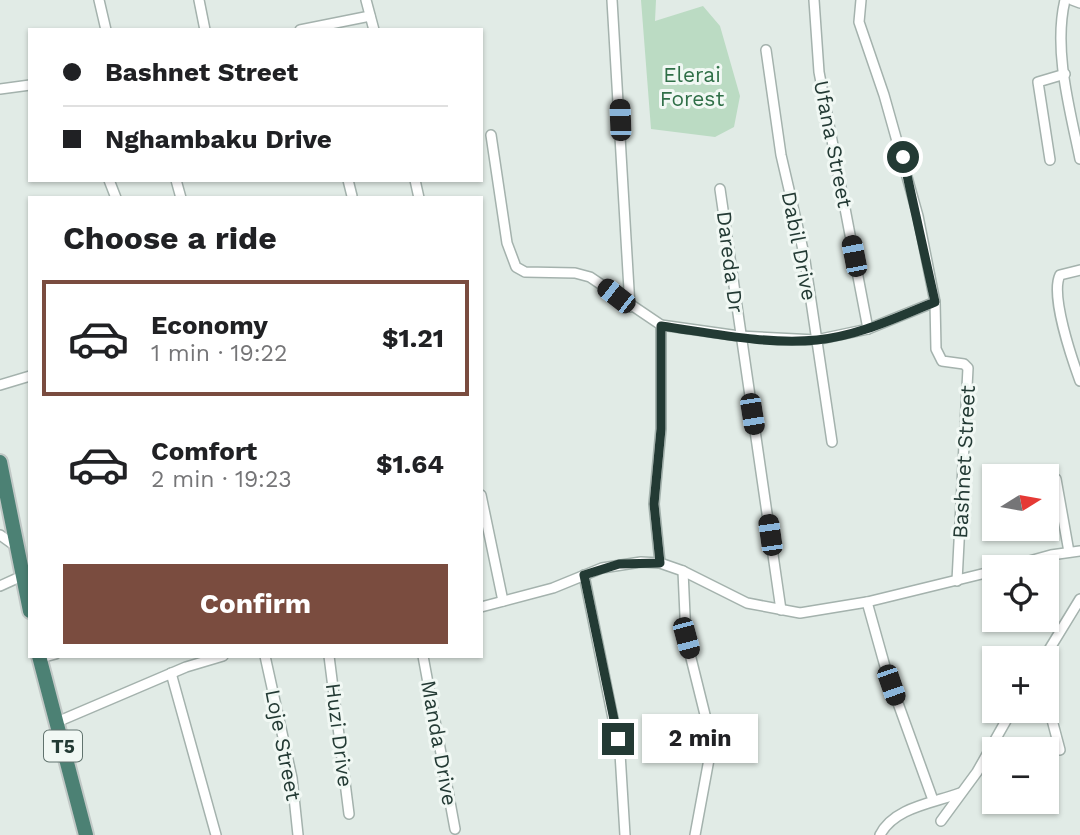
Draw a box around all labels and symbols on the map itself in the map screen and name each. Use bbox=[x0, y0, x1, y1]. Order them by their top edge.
park label: Elerai Forest bbox=[660, 62, 724, 111]
street label: Ufana Street bbox=[809, 78, 858, 210]
car bbox=[609, 99, 632, 141]
route start bbox=[887, 141, 919, 173]
street label: Dabil Drive bbox=[777, 189, 822, 303]
street label: Dareda Dr bbox=[712, 209, 749, 315]
car bbox=[840, 233, 869, 279]
car bbox=[593, 275, 640, 317]
street label: Bashnet Street bbox=[947, 384, 980, 539]
car bbox=[739, 392, 766, 436]
north arrow bbox=[982, 464, 1059, 541]
car bbox=[757, 513, 784, 557]
car bbox=[671, 615, 702, 661]
car bbox=[875, 662, 908, 708]
street label: Manda Drive bbox=[416, 678, 463, 807]
street label: Huzi Drive bbox=[321, 682, 358, 788]
street label: Loje Street bbox=[260, 687, 307, 803]
callout: 2 min bbox=[642, 714, 758, 764]
route end bbox=[602, 723, 634, 755]
road number: T5 bbox=[44, 730, 82, 762]

